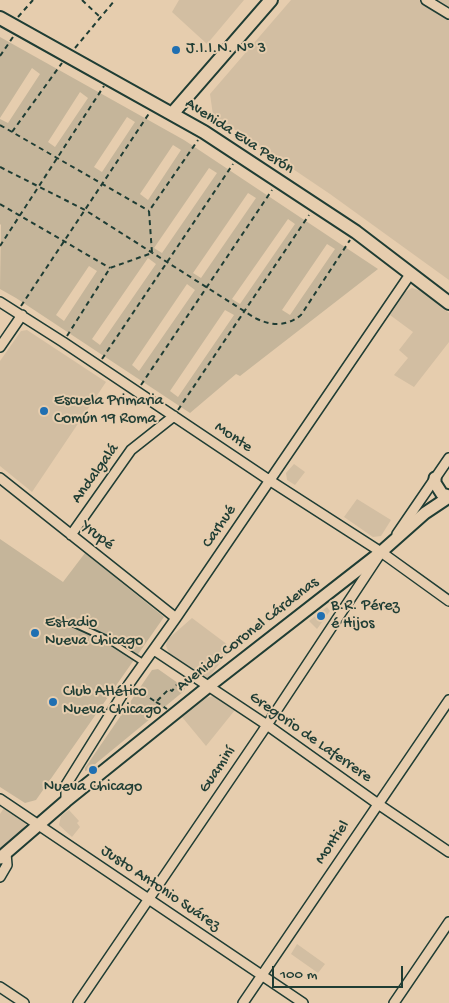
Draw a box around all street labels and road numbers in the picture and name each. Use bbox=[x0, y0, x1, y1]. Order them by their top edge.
street label: Avenida Eva Perón bbox=[181, 95, 297, 179]
street label: Monte bbox=[210, 418, 256, 458]
street label: Andalgalá bbox=[68, 440, 124, 508]
street label: Carhué bbox=[199, 502, 241, 552]
street label: Yrupé bbox=[77, 517, 117, 555]
street label: Avenida Coronel Cárdenas bbox=[173, 573, 323, 697]
street label: Gregorio de Laferrere bbox=[245, 688, 375, 788]
street label: Guaminí bbox=[195, 743, 241, 797]
street label: Montiel bbox=[311, 817, 355, 869]
street label: Justo Antonio Suárez bbox=[96, 842, 224, 936]

